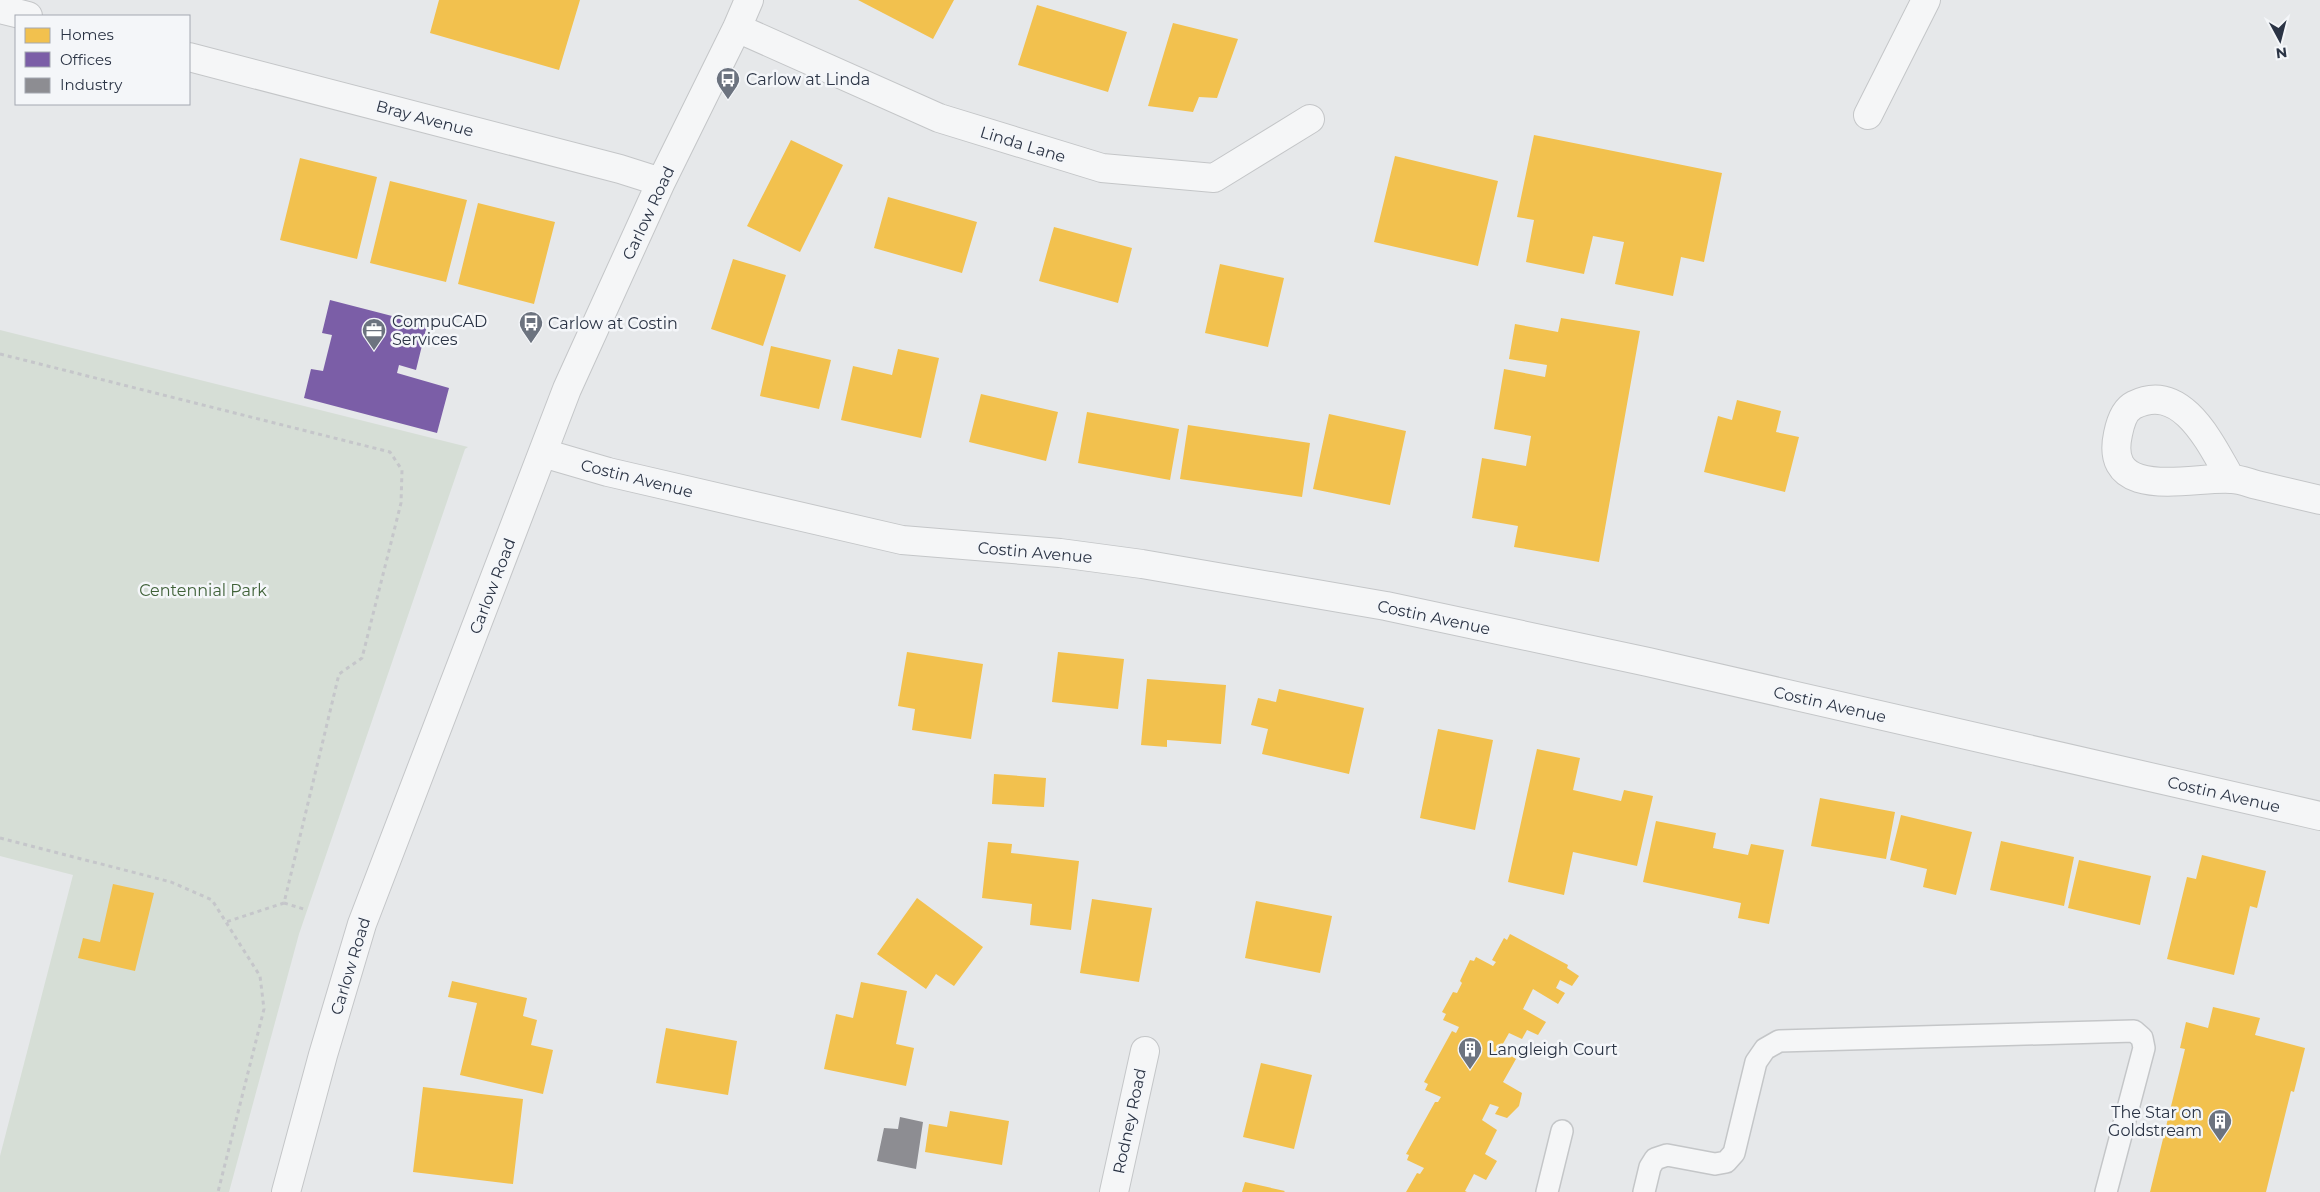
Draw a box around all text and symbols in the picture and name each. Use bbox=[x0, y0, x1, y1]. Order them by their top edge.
legend bbox=[15, 15, 190, 105]
north arrow bbox=[2255, 15, 2305, 65]
text: Homes bbox=[60, 25, 114, 44]
text: N bbox=[2275, 43, 2288, 63]
text: Offices bbox=[60, 50, 112, 69]
bus stop icon: Carlow at Linda bbox=[715, 66, 741, 100]
place label: Carlow at Linda bbox=[746, 70, 870, 89]
text: Industry bbox=[60, 75, 123, 94]
street label: Bray Avenue bbox=[374, 96, 476, 141]
street label: Linda Lane bbox=[978, 122, 1068, 166]
street label: Carlow Road bbox=[618, 163, 678, 263]
bus stop icon: Carlow at Costin bbox=[518, 310, 544, 344]
place label: CompuCAD Services bbox=[392, 312, 487, 349]
place label: Carlow at Costin bbox=[548, 314, 678, 333]
office icon: CompuCAD Services bbox=[361, 317, 387, 351]
street label: Costin Avenue bbox=[579, 455, 695, 502]
street label: Carlow Road bbox=[465, 536, 519, 637]
street label: Costin Avenue bbox=[977, 538, 1093, 567]
park label: Centennial Park bbox=[139, 581, 267, 600]
street label: Costin Avenue bbox=[1376, 596, 1492, 639]
street label: Costin Avenue bbox=[1772, 682, 1888, 727]
street label: Costin Avenue bbox=[2166, 772, 2282, 817]
street label: Carlow Road bbox=[327, 915, 374, 1017]
building icon: Langleigh Court bbox=[1457, 1036, 1483, 1070]
place label: Langleigh Court bbox=[1488, 1040, 1618, 1059]
street label: Rodney Road bbox=[1109, 1067, 1150, 1176]
place label: The Star on Goldstream bbox=[2108, 1103, 2202, 1140]
building icon: The Star on Goldstream bbox=[2207, 1108, 2233, 1142]

